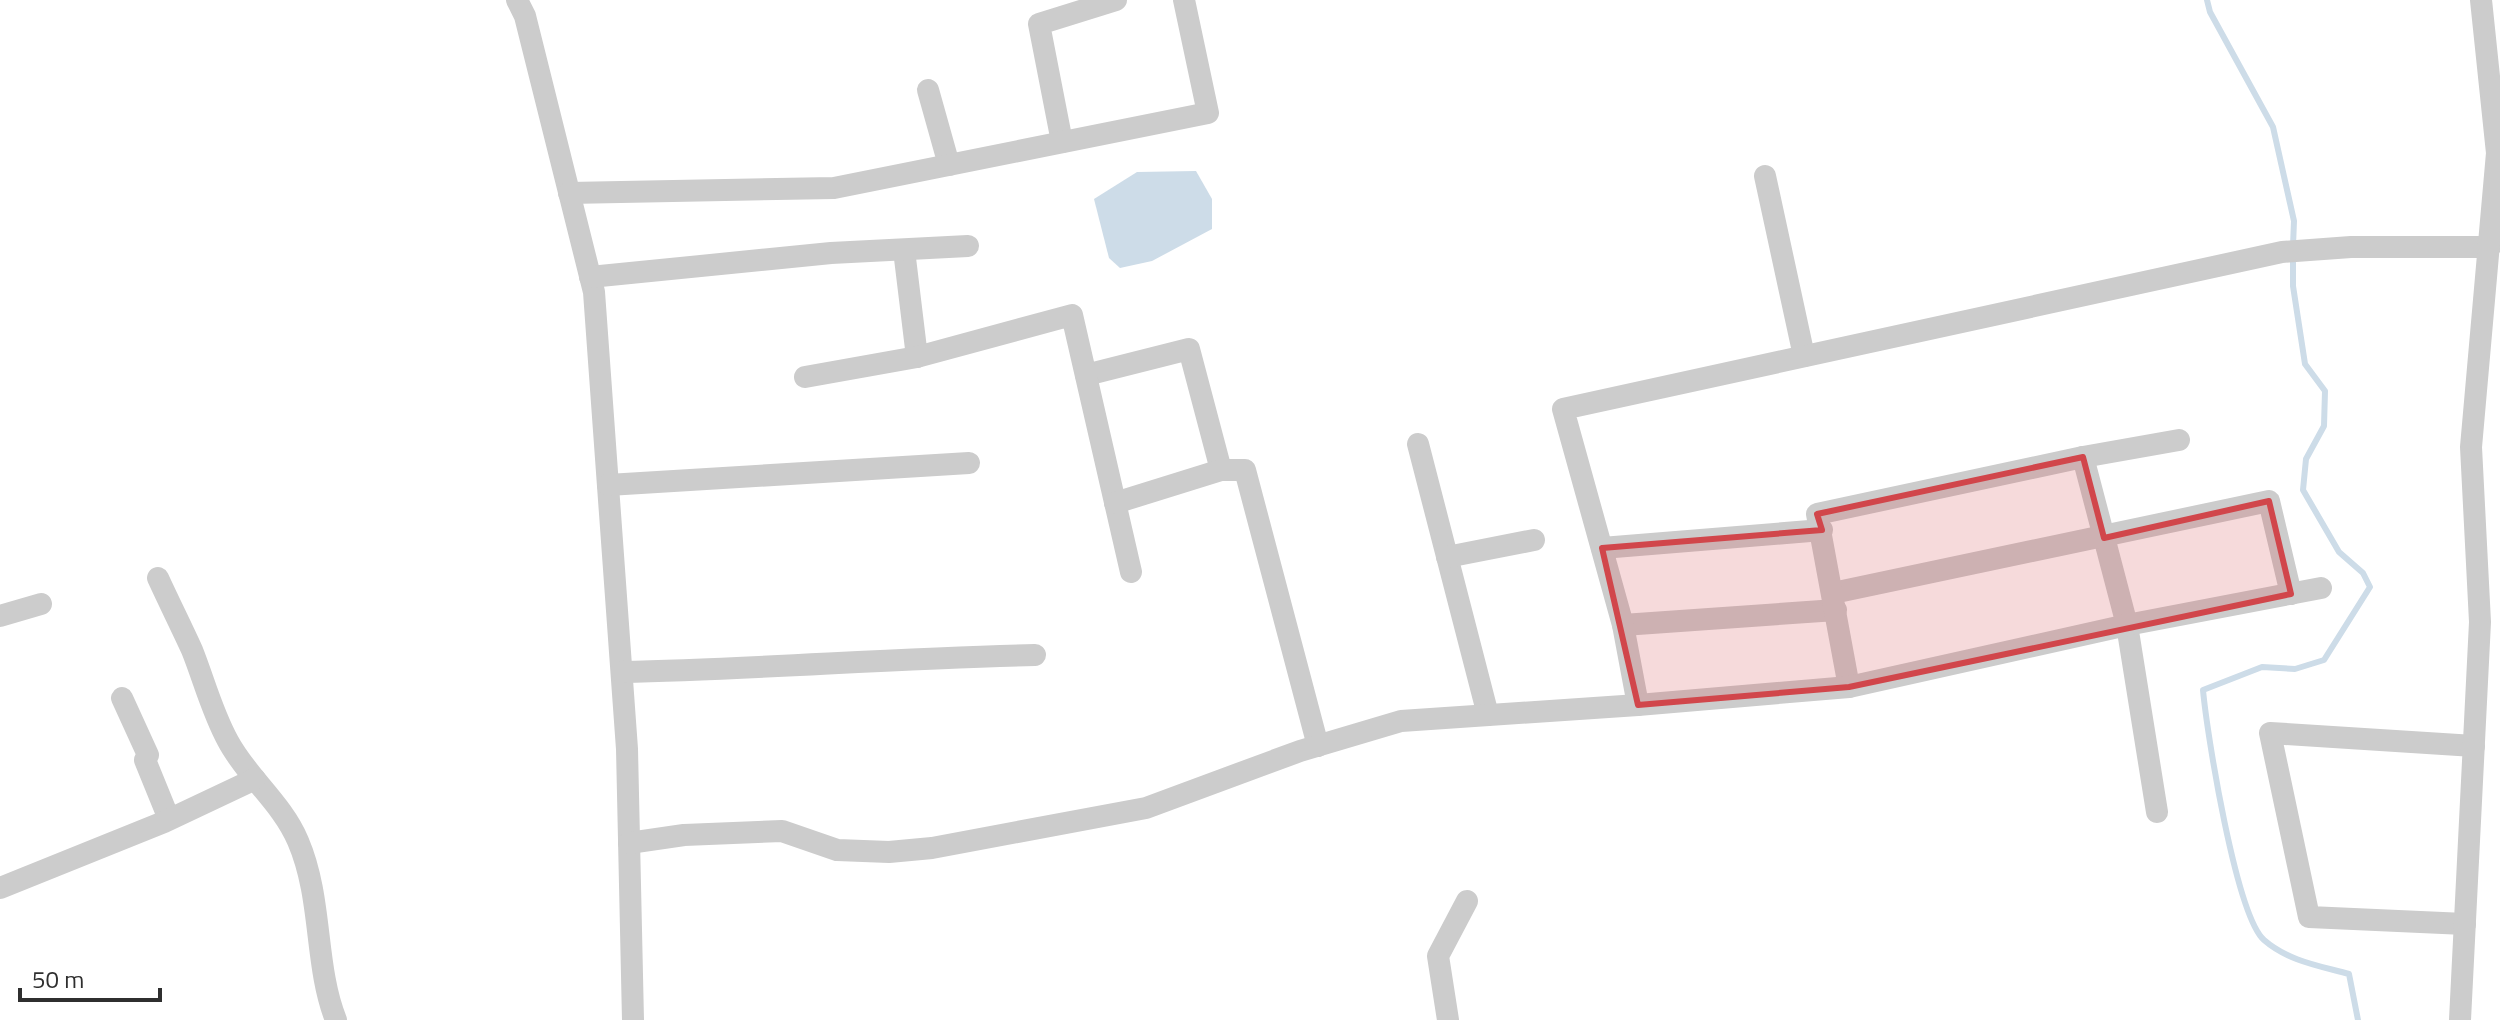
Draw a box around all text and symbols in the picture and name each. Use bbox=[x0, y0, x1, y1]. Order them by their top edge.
scale bar bbox=[20, 952, 160, 1002]
text: 50 m bbox=[32, 961, 84, 997]

